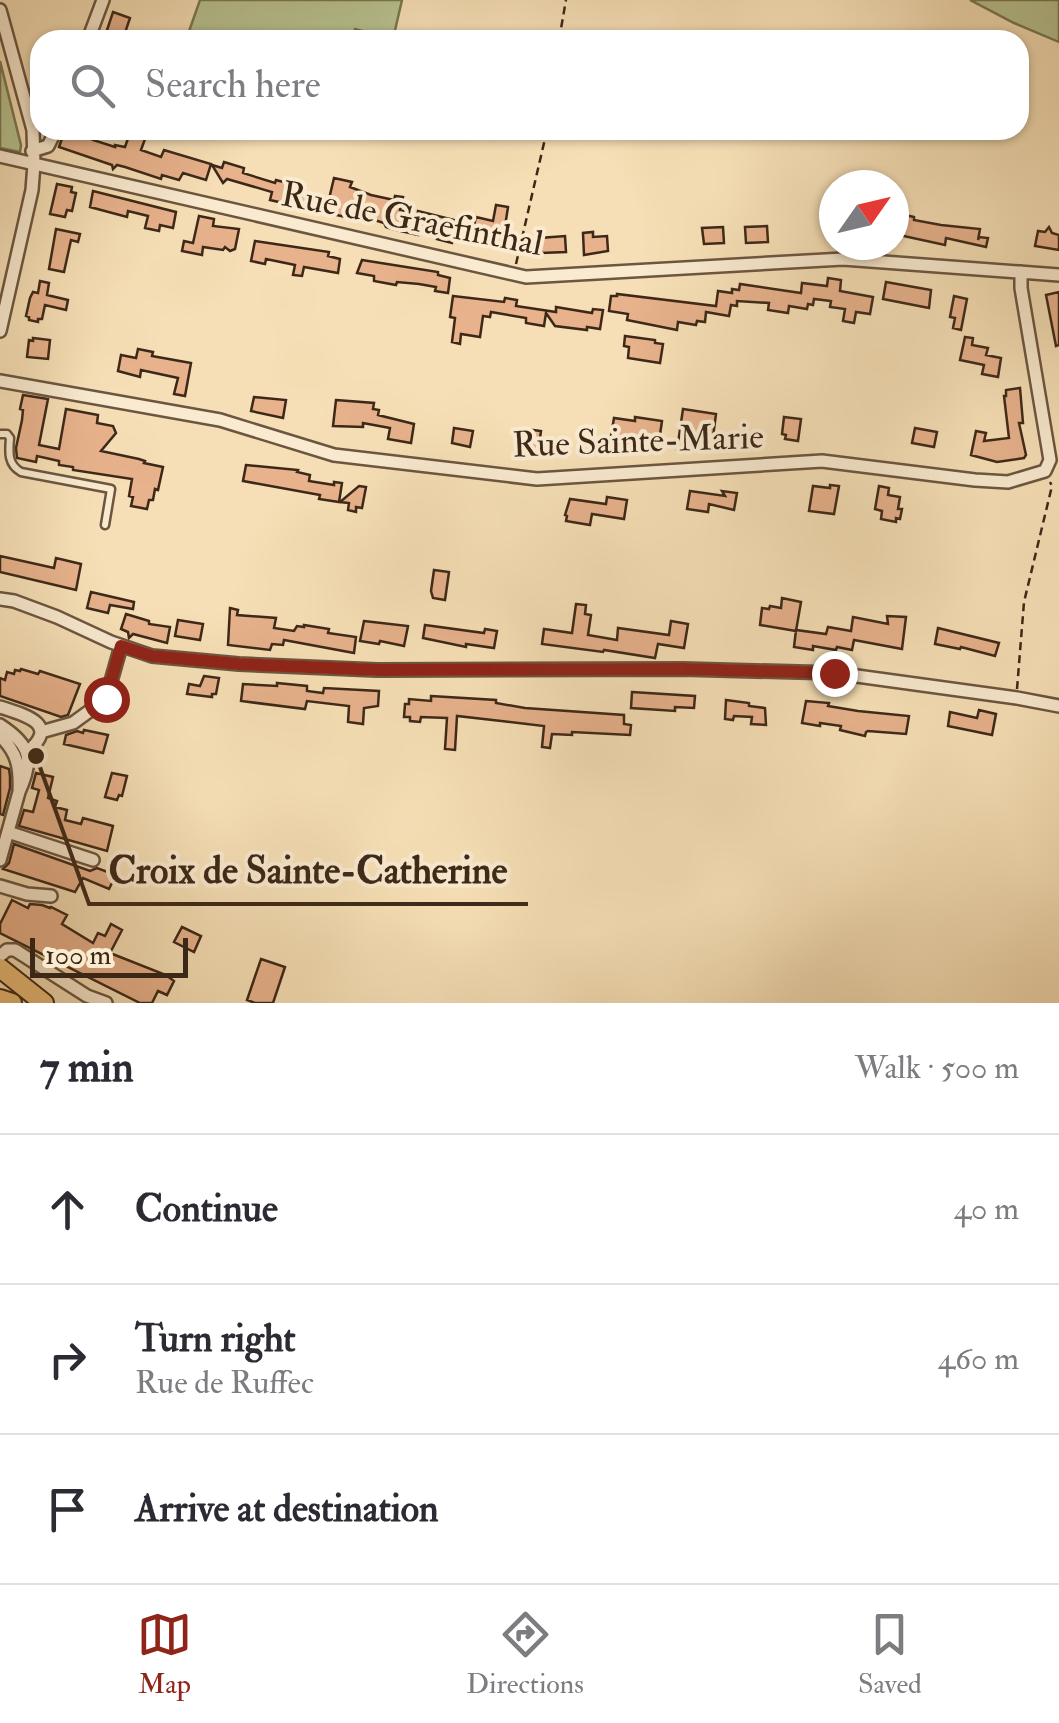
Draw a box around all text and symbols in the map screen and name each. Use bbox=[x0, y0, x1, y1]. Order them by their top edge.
search box bbox=[30, 30, 1029, 140]
icon: search bbox=[65, 58, 120, 113]
text: Search here bbox=[145, 61, 321, 109]
north arrow bbox=[819, 170, 909, 260]
street label: Rue de Graefinthal bbox=[277, 172, 547, 266]
street label: Rue Sainte-Marie bbox=[512, 415, 764, 467]
route end bbox=[812, 651, 858, 697]
route start bbox=[84, 677, 130, 723]
callout: Croix de Sainte-Catherine bbox=[89, 836, 528, 904]
text: Croix de Sainte-Catherine bbox=[109, 847, 508, 895]
scale bar bbox=[30, 933, 188, 978]
text: 100 m bbox=[45, 938, 111, 973]
text: 7 min bbox=[40, 1042, 134, 1094]
text: Walk · 500 m bbox=[855, 1048, 1019, 1088]
icon: ahead bbox=[40, 1182, 95, 1237]
text: Continue bbox=[135, 1185, 278, 1233]
text: 40 m bbox=[954, 1189, 1019, 1229]
text: Turn right bbox=[135, 1315, 296, 1363]
icon: right bbox=[40, 1332, 95, 1387]
text: 460 m bbox=[938, 1339, 1019, 1379]
text: Rue de Ruffec bbox=[135, 1363, 314, 1403]
icon: arrive bbox=[40, 1482, 95, 1537]
text: Arrive at destination bbox=[135, 1485, 439, 1533]
tab: Map bbox=[137, 1607, 192, 1702]
tab: Directions bbox=[466, 1607, 584, 1702]
tab: Saved bbox=[858, 1607, 922, 1702]

